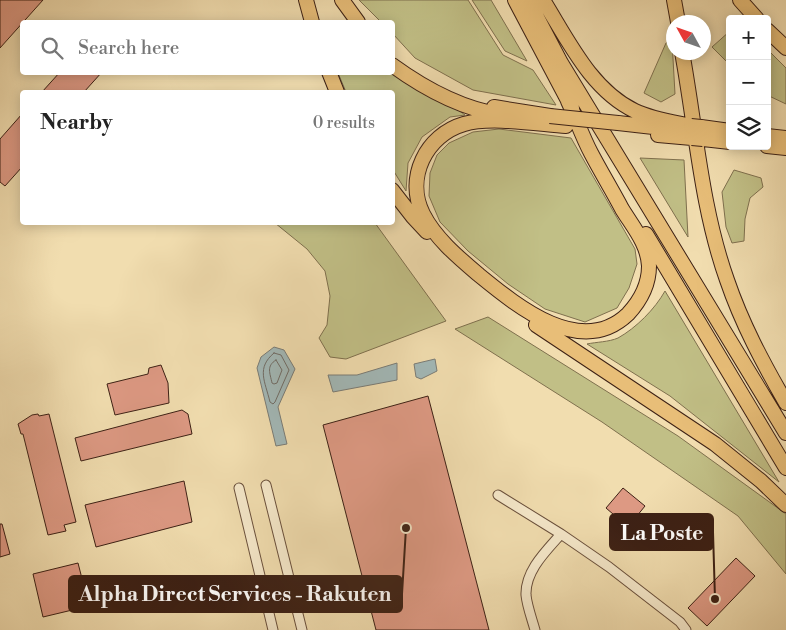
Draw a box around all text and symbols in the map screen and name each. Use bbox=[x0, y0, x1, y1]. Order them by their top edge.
north arrow bbox=[666, 15, 711, 60]
map controls bbox=[726, 15, 771, 150]
button: + bbox=[726, 15, 771, 60]
search box bbox=[20, 20, 395, 75]
icon: search bbox=[38, 34, 66, 62]
text: Search here bbox=[78, 36, 179, 60]
button: − bbox=[726, 60, 771, 105]
button: layers bbox=[726, 105, 771, 150]
text: Nearby bbox=[40, 110, 113, 136]
text: 0 results bbox=[313, 113, 375, 133]
callout: La Poste bbox=[610, 514, 713, 550]
text: La Poste bbox=[621, 521, 703, 547]
callout: Alpha Direct Services - Rakuten bbox=[69, 576, 402, 612]
text: Alpha Direct Services - Rakuten bbox=[78, 582, 392, 608]

